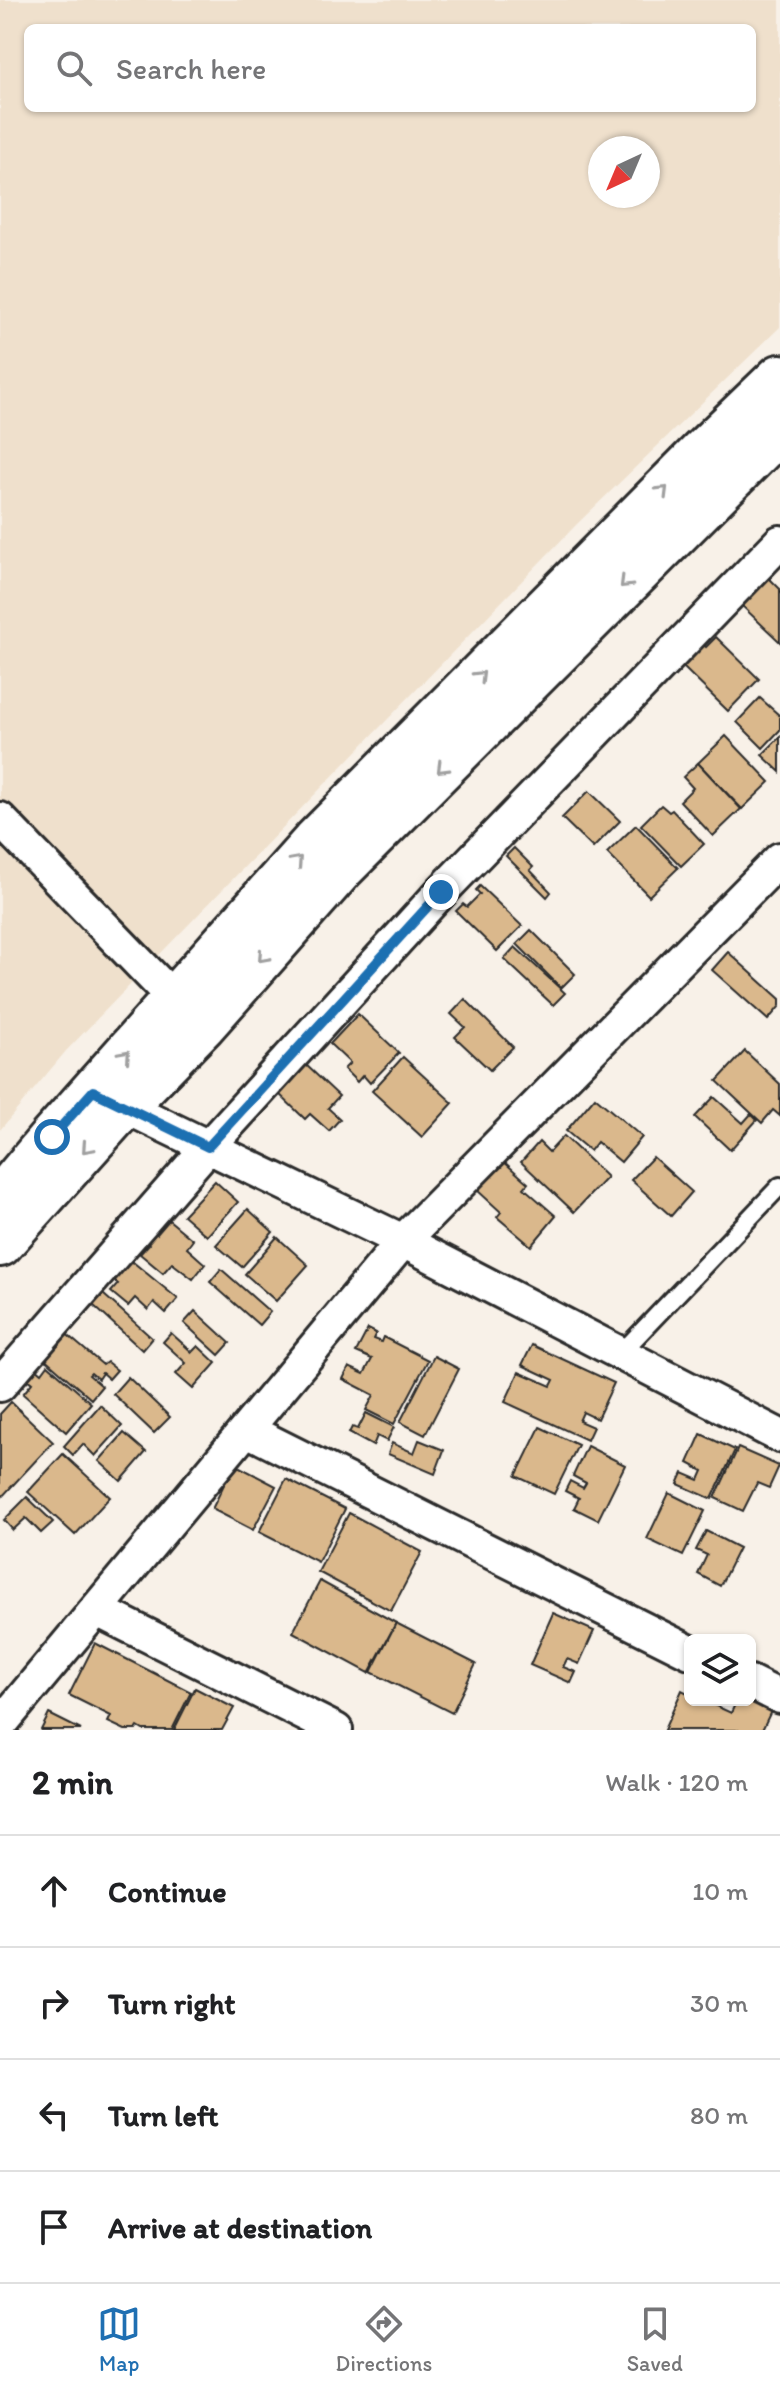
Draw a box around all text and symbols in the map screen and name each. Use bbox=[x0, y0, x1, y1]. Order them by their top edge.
search box bbox=[24, 24, 756, 112]
icon: search bbox=[52, 46, 96, 90]
text: Search here bbox=[116, 50, 266, 87]
north arrow bbox=[588, 136, 660, 208]
one-way arrow bbox=[654, 486, 668, 500]
one-way arrow bbox=[620, 574, 634, 588]
one-way arrow bbox=[470, 671, 485, 685]
one-way arrow bbox=[437, 759, 451, 773]
one-way arrow bbox=[288, 856, 302, 871]
route end bbox=[423, 874, 459, 910]
one-way arrow bbox=[259, 947, 273, 962]
one-way arrow bbox=[115, 1050, 129, 1065]
route start bbox=[34, 1119, 70, 1155]
one-way arrow bbox=[82, 1138, 97, 1153]
map controls bbox=[684, 1634, 756, 1706]
button: layers bbox=[684, 1634, 756, 1706]
text: 2 min bbox=[32, 1762, 113, 1803]
text: Walk · 120 m bbox=[605, 1766, 748, 1798]
icon: ahead bbox=[32, 1869, 76, 1913]
text: Continue bbox=[108, 1873, 227, 1910]
text: 10 m bbox=[692, 1875, 748, 1907]
icon: right bbox=[32, 1981, 76, 2025]
text: Turn right bbox=[108, 1985, 236, 2022]
text: 30 m bbox=[690, 1987, 748, 2019]
icon: left bbox=[32, 2093, 76, 2137]
text: Turn left bbox=[108, 2097, 219, 2134]
text: 80 m bbox=[690, 2099, 748, 2131]
icon: arrive bbox=[32, 2205, 76, 2249]
text: Arrive at destination bbox=[108, 2209, 372, 2246]
tab: Map bbox=[97, 2302, 141, 2377]
tab: Directions bbox=[336, 2302, 432, 2377]
tab: Saved bbox=[627, 2302, 683, 2377]

